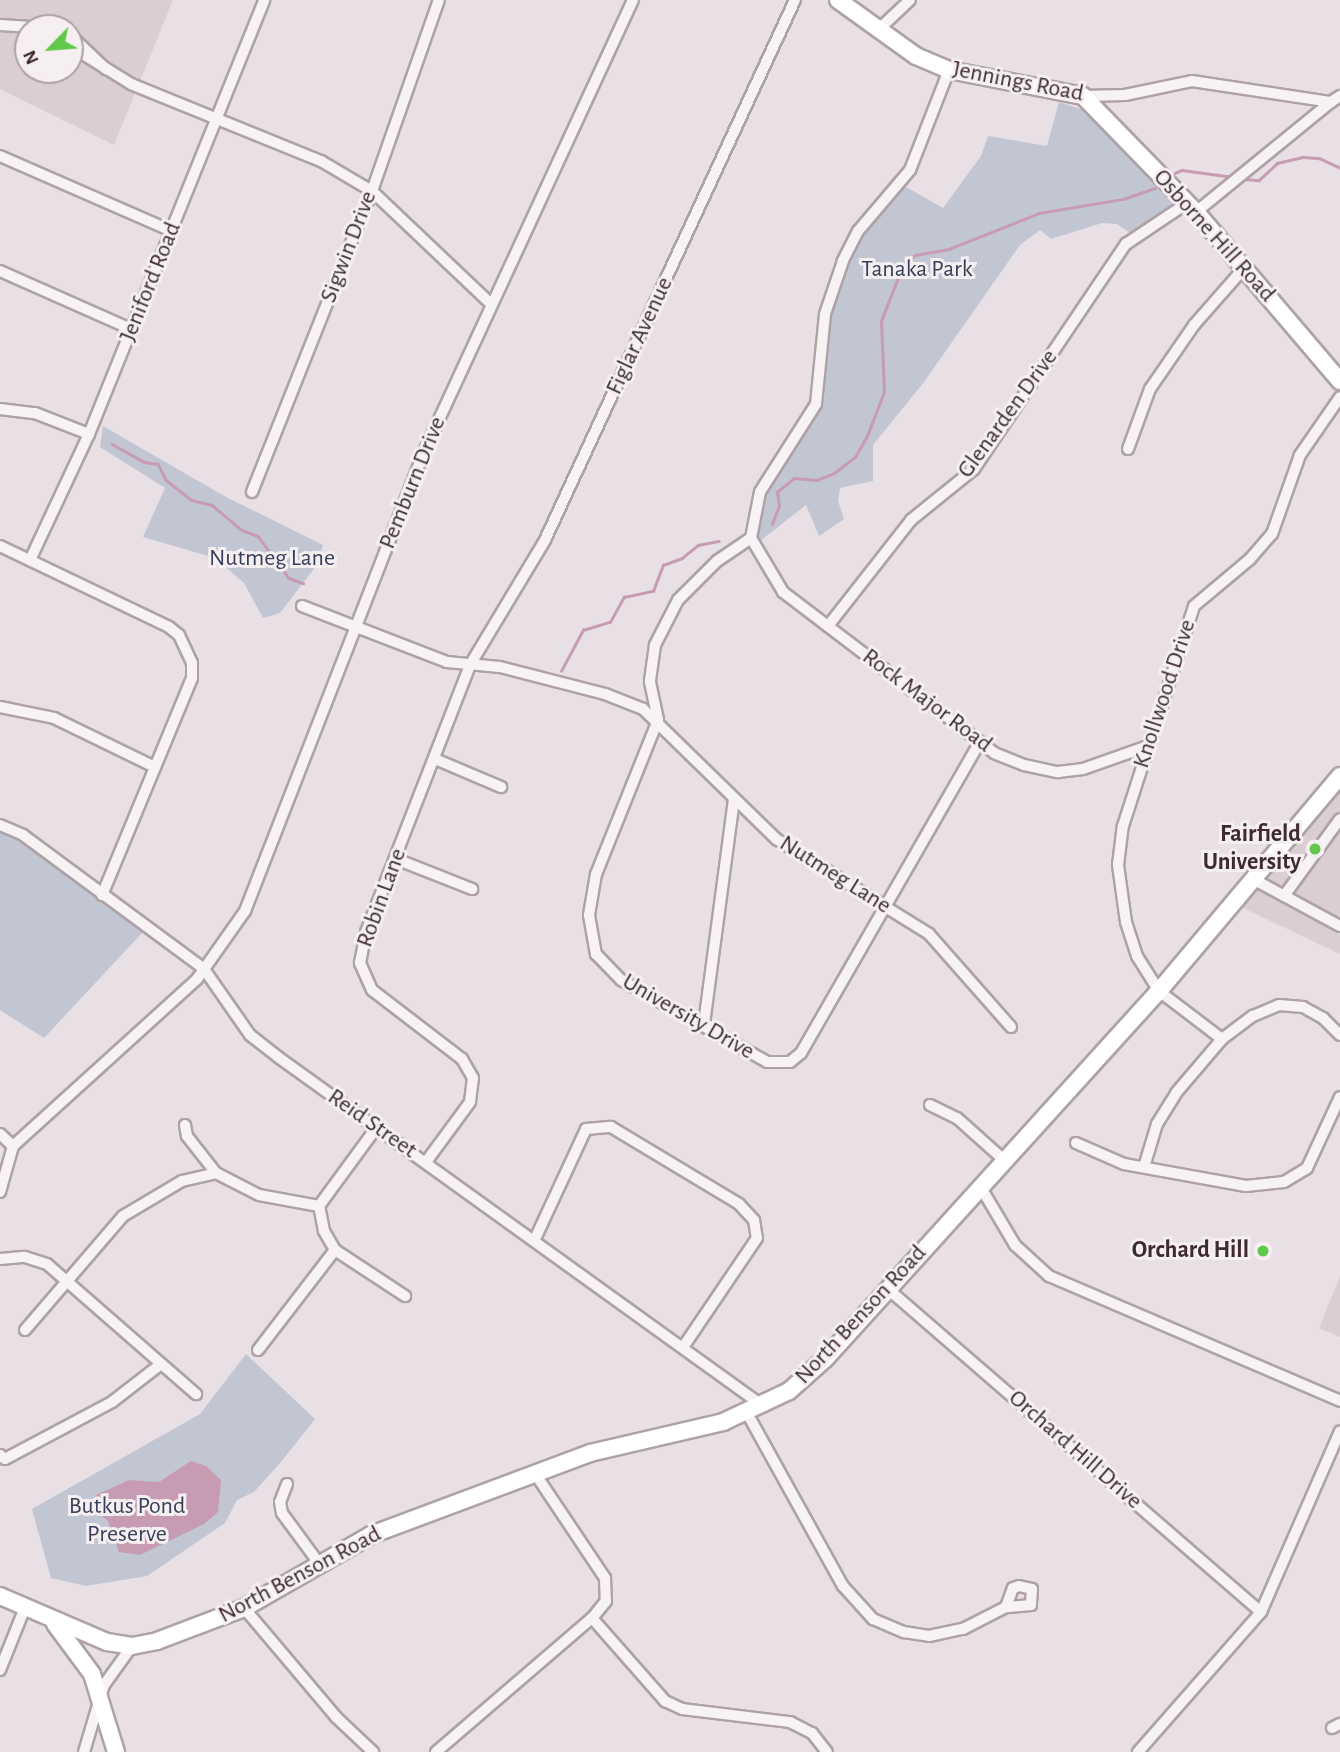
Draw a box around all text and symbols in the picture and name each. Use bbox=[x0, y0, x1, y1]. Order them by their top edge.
north arrow bbox=[14, 14, 84, 84]
text: N bbox=[20, 47, 43, 67]
street label: Jennings Road bbox=[950, 55, 1086, 109]
street label: Osborne Hill Road bbox=[1147, 164, 1281, 308]
street label: Sigwin Drive bbox=[315, 187, 383, 307]
street label: Jeniford Road bbox=[114, 218, 188, 346]
park label: Tanaka Park bbox=[861, 256, 973, 284]
street label: Figlar Avenue bbox=[600, 273, 680, 399]
street label: Glenarden Drive bbox=[952, 344, 1064, 484]
street label: Pemburn Drive bbox=[373, 413, 453, 553]
park label: Nutmeg Lane bbox=[209, 545, 335, 573]
street label: Knollwood Drive bbox=[1127, 616, 1203, 772]
street label: Rock Major Road bbox=[856, 643, 998, 759]
place label: Fairfield University bbox=[1203, 821, 1301, 877]
street label: Nutmeg Lane bbox=[774, 829, 896, 921]
marker: Fairfield University bbox=[1307, 841, 1323, 857]
street label: Robin Lane bbox=[351, 845, 413, 951]
street label: University Drive bbox=[617, 968, 759, 1066]
street label: Reid Street bbox=[322, 1083, 422, 1165]
place label: Orchard Hill bbox=[1132, 1237, 1249, 1265]
street label: North Benson Road bbox=[789, 1239, 933, 1391]
marker: Orchard Hill bbox=[1255, 1243, 1271, 1259]
street label: Orchard Hill Drive bbox=[1002, 1384, 1148, 1516]
park label: Butkus Pond Preserve bbox=[69, 1493, 185, 1549]
street label: North Benson Road bbox=[214, 1520, 386, 1630]

